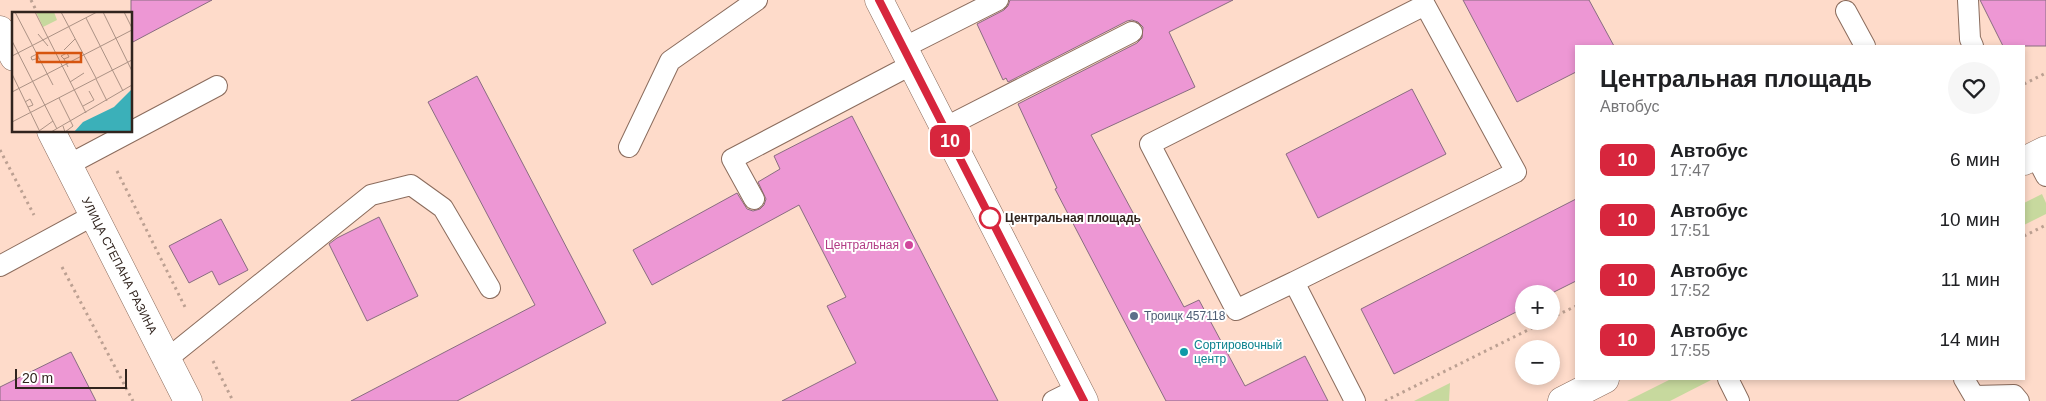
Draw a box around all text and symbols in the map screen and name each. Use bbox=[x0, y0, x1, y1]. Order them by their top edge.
inset map bbox=[12, 12, 132, 132]
button: heart bbox=[1948, 62, 2000, 114]
text: Центральная площадь bbox=[1600, 65, 1872, 92]
text: Автобус bbox=[1600, 98, 1660, 115]
line badge: 10 bbox=[928, 125, 972, 157]
text: 10 bbox=[940, 131, 960, 151]
text: Автобус bbox=[1670, 140, 1748, 161]
text: 6 мин bbox=[1950, 149, 2000, 170]
text: 10 bbox=[1617, 150, 1638, 170]
text: 17:47 bbox=[1670, 162, 1710, 179]
street label: УЛИЦА СТЕПАНА РАЗИНА bbox=[79, 195, 160, 337]
text: Автобус bbox=[1670, 200, 1748, 221]
marker: Центральная площадь bbox=[979, 207, 1001, 229]
text: 10 мин bbox=[1939, 209, 2000, 230]
text: 10 bbox=[1617, 210, 1638, 230]
place label: Центральная площадь bbox=[1005, 211, 1141, 225]
text: 17:51 bbox=[1670, 222, 1710, 239]
place label: Центральная bbox=[825, 238, 899, 252]
marker: Центральная bbox=[903, 239, 915, 251]
text: Автобус bbox=[1670, 260, 1748, 281]
text: 11 мин bbox=[1941, 269, 2000, 290]
text: 10 bbox=[1617, 270, 1638, 290]
text: 17:52 bbox=[1670, 282, 1710, 299]
map controls bbox=[1515, 285, 1560, 385]
button: + bbox=[1515, 285, 1560, 330]
place label: Троицк 457118 bbox=[1144, 309, 1226, 323]
marker: Троицк 457118 bbox=[1128, 310, 1140, 322]
text: Автобус bbox=[1670, 320, 1748, 341]
text: 14 мин bbox=[1939, 329, 2000, 350]
text: 10 bbox=[1617, 330, 1638, 350]
place label: Сортировочный центр bbox=[1194, 338, 1282, 366]
button: − bbox=[1515, 340, 1560, 385]
text: 17:55 bbox=[1670, 342, 1710, 359]
marker: Сортировочный центр bbox=[1178, 346, 1190, 358]
scale bar bbox=[15, 366, 128, 389]
text: 20 m bbox=[22, 370, 53, 386]

